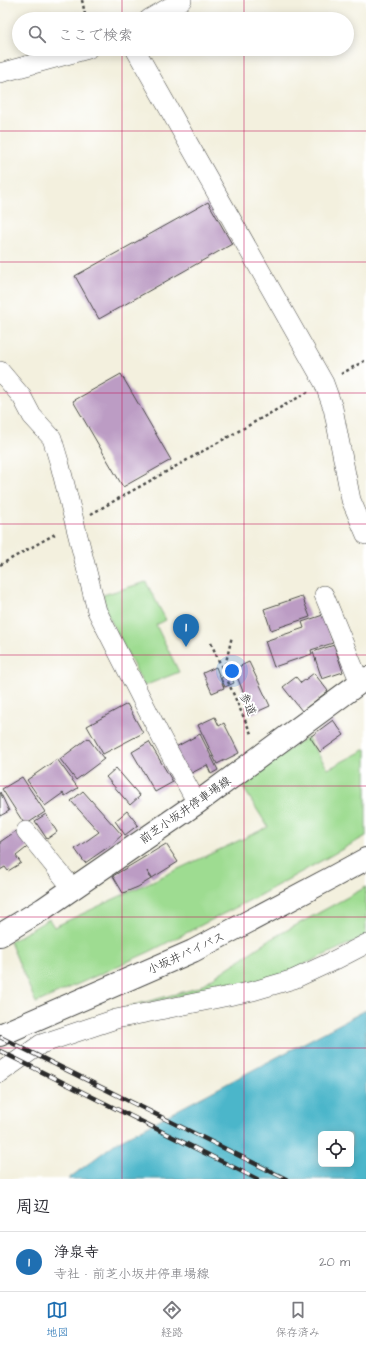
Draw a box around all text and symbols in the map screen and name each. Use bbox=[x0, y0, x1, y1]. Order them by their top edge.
search box bbox=[12, 12, 354, 56]
icon: search bbox=[26, 23, 48, 45]
text: ここで検索 bbox=[58, 25, 133, 46]
pin: 1 bbox=[173, 614, 199, 647]
your location bbox=[222, 661, 242, 681]
street label: 参道 bbox=[235, 690, 260, 719]
street label: 前芝小坂井停車場線 bbox=[136, 772, 234, 848]
street label: 小坂井バイパス bbox=[145, 928, 228, 979]
map controls bbox=[318, 1131, 354, 1167]
button: locate bbox=[318, 1131, 354, 1167]
text: 周辺 bbox=[16, 1195, 50, 1219]
text: 浄泉寺 bbox=[54, 1242, 99, 1263]
text: 1 bbox=[28, 1253, 30, 1271]
text: 20 m bbox=[319, 1253, 350, 1271]
text: 寺社 · 前芝小坂井停車場線 bbox=[54, 1265, 209, 1283]
tab: 地図 bbox=[46, 1299, 68, 1340]
tab: 経路 bbox=[161, 1299, 183, 1340]
tab: 保存済み bbox=[276, 1299, 320, 1340]

